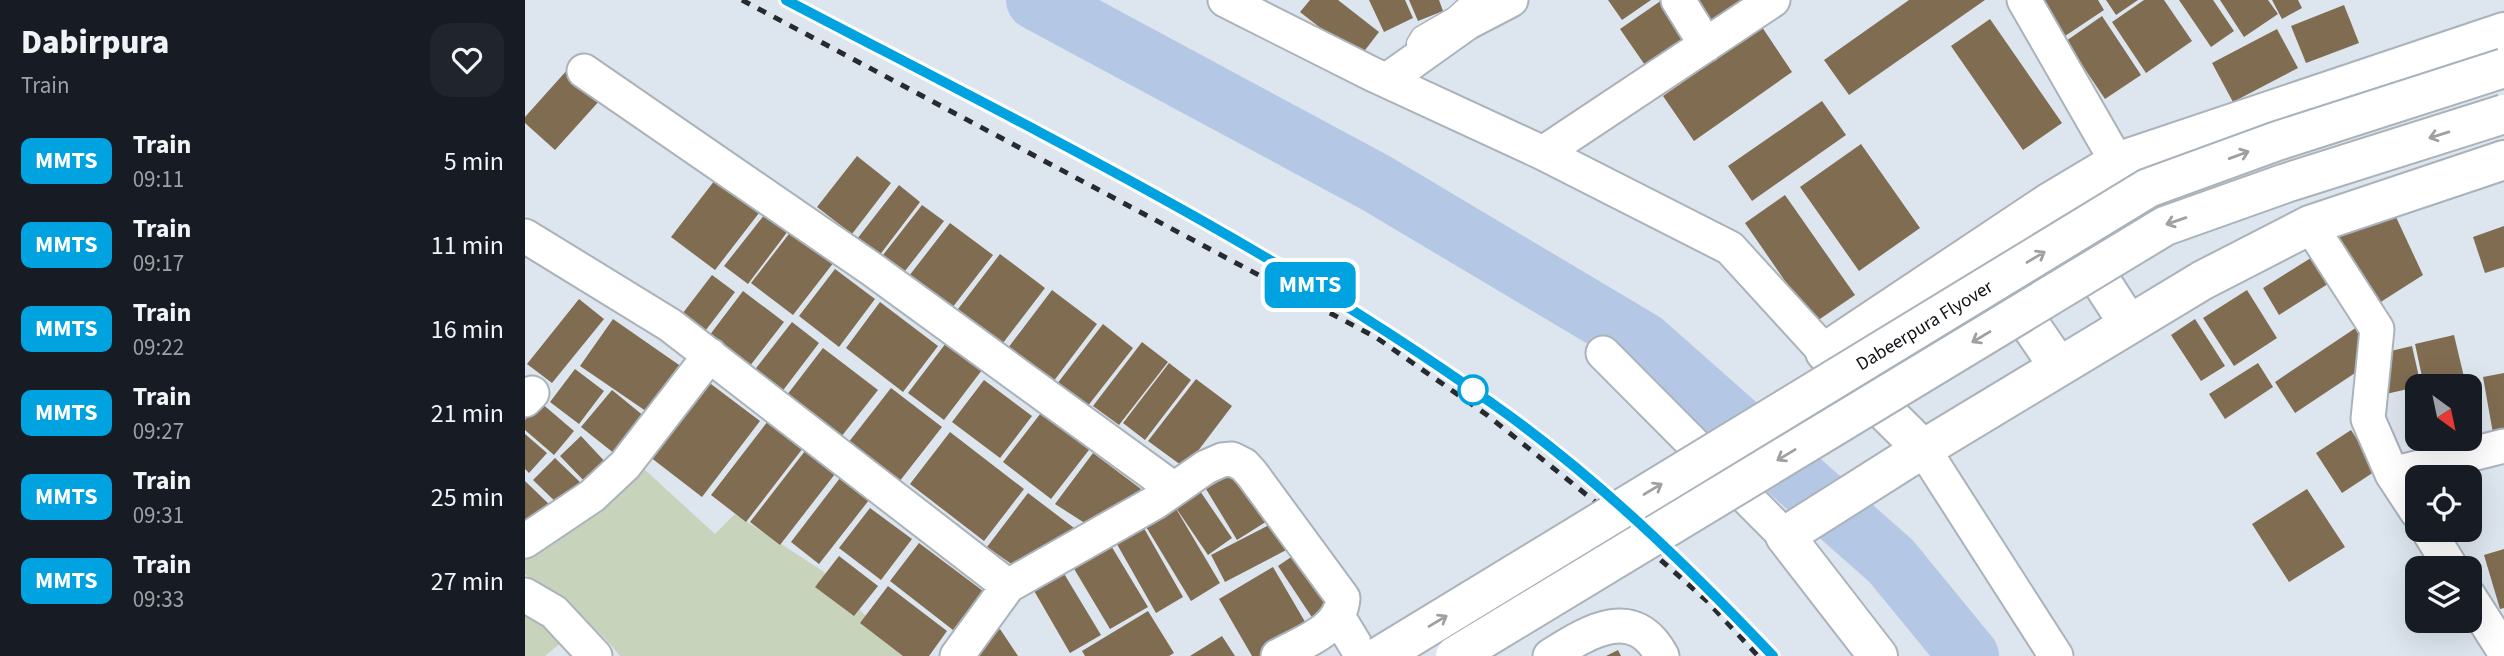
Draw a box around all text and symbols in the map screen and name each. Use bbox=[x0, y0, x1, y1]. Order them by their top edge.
text: Dabirpura bbox=[21, 19, 169, 66]
button: heart bbox=[430, 23, 504, 97]
text: Train bbox=[21, 69, 70, 102]
text: Train bbox=[133, 126, 191, 163]
one-way arrow bbox=[2428, 129, 2450, 142]
text: MMTS bbox=[35, 143, 98, 178]
text: 5 min bbox=[444, 143, 504, 180]
one-way arrow bbox=[2227, 148, 2249, 160]
text: 09:11 bbox=[133, 163, 184, 196]
text: Train bbox=[133, 210, 191, 247]
one-way arrow bbox=[2166, 216, 2188, 229]
text: MMTS bbox=[35, 227, 98, 262]
text: 11 min bbox=[431, 227, 504, 264]
text: 09:17 bbox=[133, 247, 184, 280]
one-way arrow bbox=[2026, 249, 2046, 263]
line badge: MMTS bbox=[1261, 262, 1359, 308]
text: MMTS bbox=[1279, 267, 1341, 302]
street label: Dabeerpura Flyover bbox=[1851, 274, 1999, 378]
text: Train bbox=[133, 294, 191, 331]
text: MMTS bbox=[35, 311, 98, 346]
text: 16 min bbox=[431, 311, 504, 348]
text: 09:22 bbox=[133, 331, 184, 364]
one-way arrow bbox=[1971, 331, 1991, 345]
north arrow bbox=[2405, 374, 2481, 452]
map controls bbox=[2405, 374, 2482, 633]
unlabelled marker bbox=[1458, 375, 1488, 405]
text: Train bbox=[133, 378, 191, 415]
text: MMTS bbox=[35, 395, 98, 430]
text: 21 min bbox=[431, 395, 504, 432]
text: 09:27 bbox=[133, 415, 184, 448]
one-way arrow bbox=[1777, 449, 1797, 463]
text: Train bbox=[133, 462, 191, 499]
button: locate bbox=[2405, 465, 2482, 542]
text: MMTS bbox=[35, 479, 98, 514]
text: 25 min bbox=[431, 479, 504, 516]
one-way arrow bbox=[1643, 482, 1663, 496]
text: 09:31 bbox=[133, 499, 184, 532]
text: Train bbox=[133, 546, 191, 583]
button: layers bbox=[2405, 556, 2482, 633]
text: MMTS bbox=[35, 563, 98, 598]
text: 27 min bbox=[431, 563, 504, 600]
text: 09:33 bbox=[133, 583, 184, 616]
one-way arrow bbox=[1428, 613, 1448, 627]

